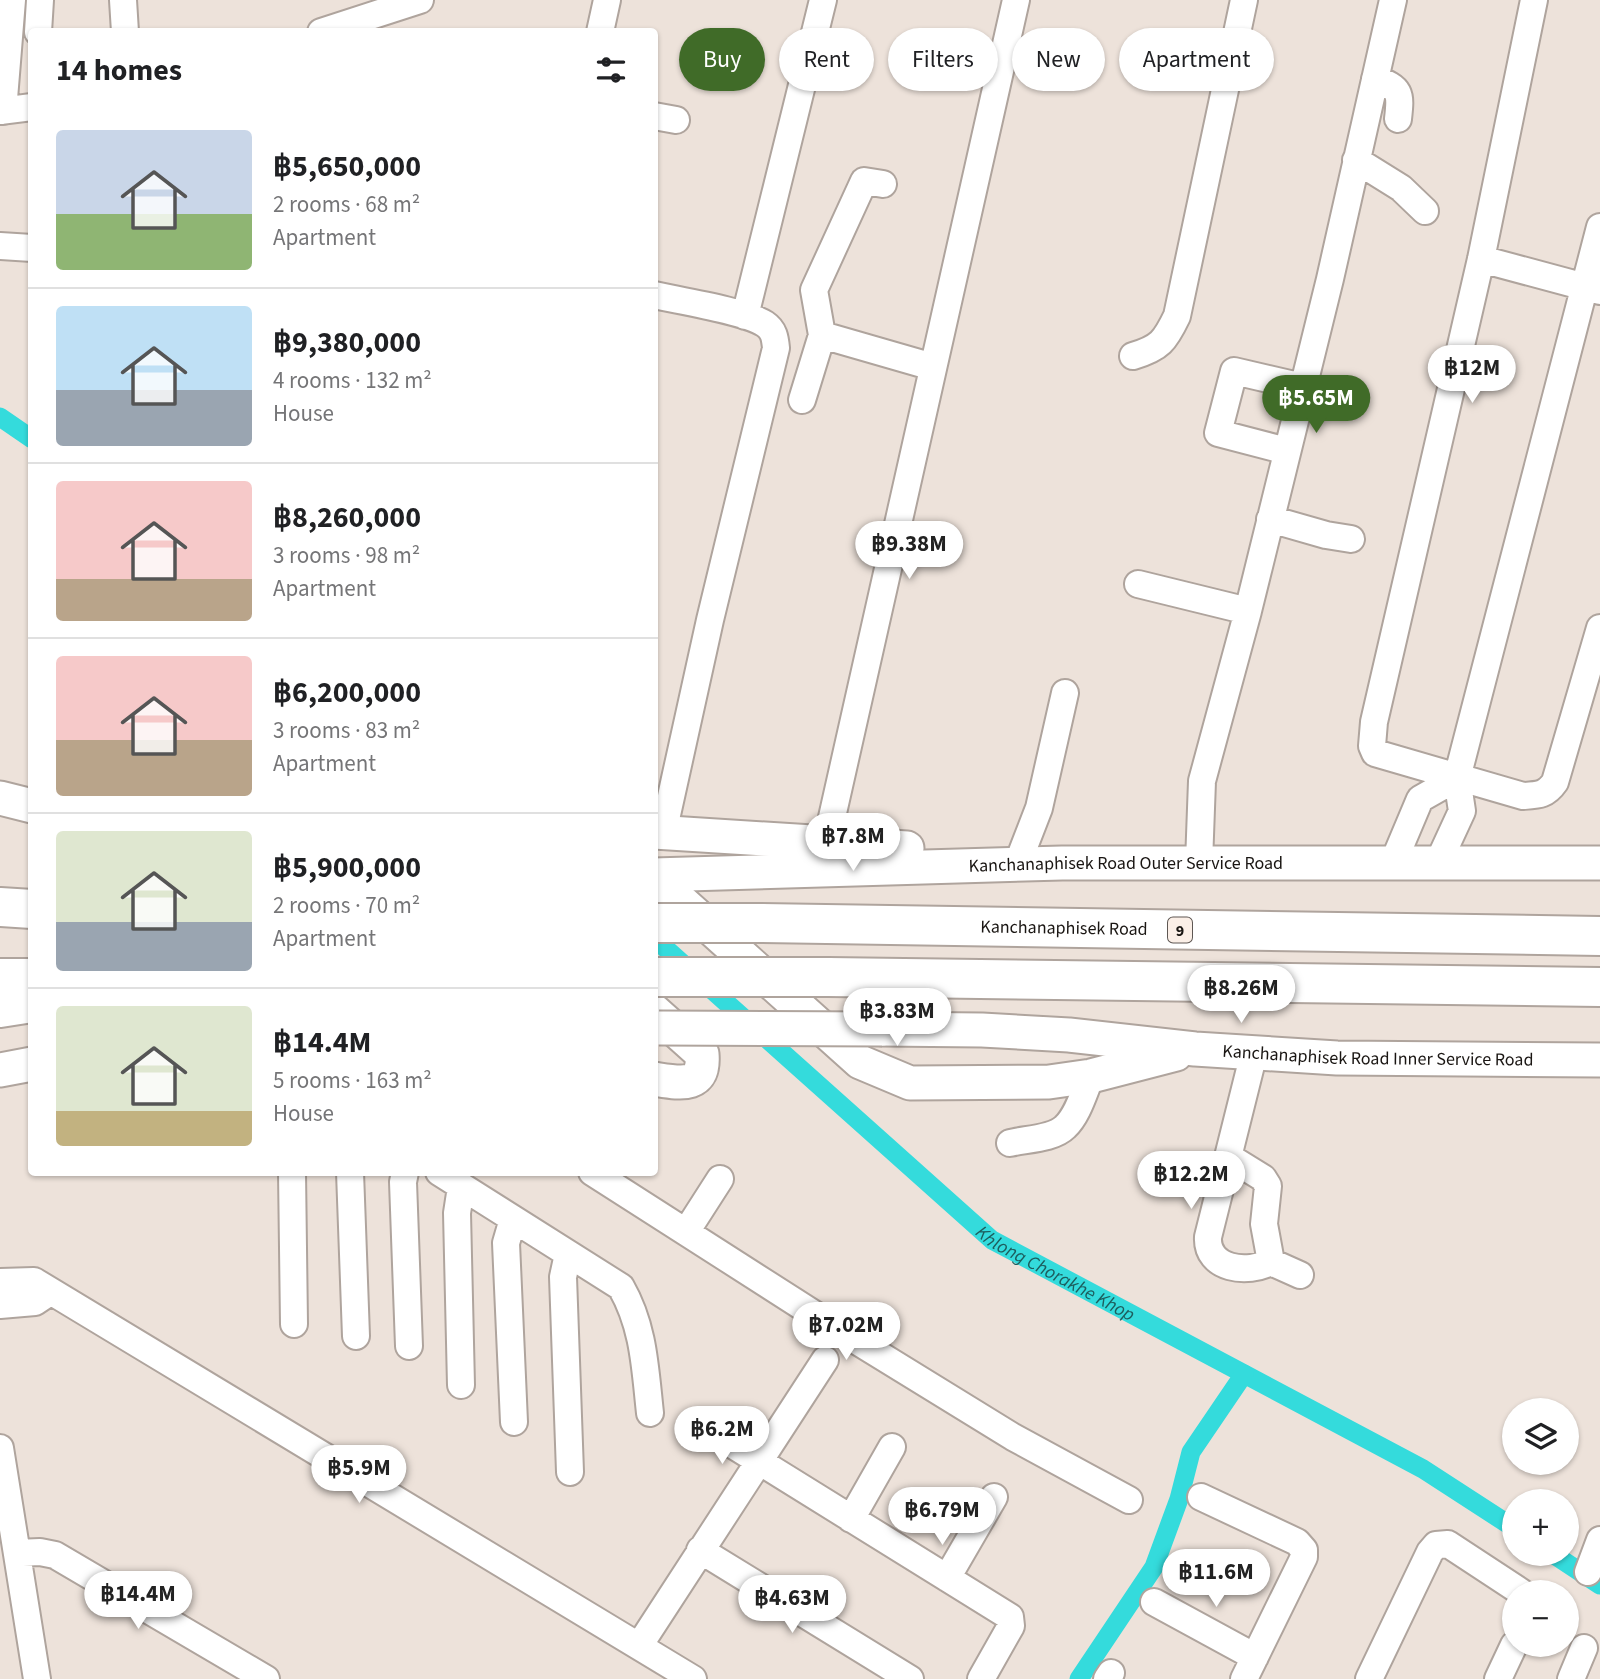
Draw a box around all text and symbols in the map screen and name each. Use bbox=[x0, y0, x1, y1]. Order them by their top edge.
chip: Buy bbox=[679, 28, 765, 91]
chip: Rent bbox=[779, 28, 874, 91]
chip: Filters bbox=[888, 28, 998, 91]
chip: New bbox=[1012, 28, 1105, 91]
chip: Apartment bbox=[1119, 28, 1274, 91]
text: 14 homes bbox=[56, 49, 182, 92]
icon: filters bbox=[592, 51, 630, 89]
text: ฿5,650,000 bbox=[273, 145, 421, 188]
icon: home bbox=[112, 158, 196, 242]
text: 2 rooms · 68 m² bbox=[273, 188, 420, 221]
text: Apartment bbox=[273, 221, 376, 254]
text: ฿9,380,000 bbox=[273, 321, 421, 364]
icon: home bbox=[112, 334, 196, 418]
pin: ฿12M bbox=[1431, 346, 1513, 405]
text: ฿12M bbox=[1444, 351, 1500, 384]
text: 4 rooms · 132 m² bbox=[273, 364, 432, 397]
pin: ฿5.65M bbox=[1259, 376, 1373, 435]
text: ฿5.65M bbox=[1278, 381, 1354, 414]
text: House bbox=[273, 397, 334, 430]
text: ฿8,260,000 bbox=[273, 496, 421, 539]
icon: home bbox=[112, 509, 196, 593]
pin: ฿9.38M bbox=[852, 522, 966, 581]
text: ฿9.38M bbox=[871, 527, 947, 560]
text: 3 rooms · 98 m² bbox=[273, 539, 420, 572]
text: Apartment bbox=[273, 572, 376, 605]
text: ฿6,200,000 bbox=[273, 671, 421, 714]
icon: home bbox=[112, 684, 196, 768]
text: 3 rooms · 83 m² bbox=[273, 714, 420, 747]
text: Apartment bbox=[273, 747, 376, 780]
pin: ฿7.8M bbox=[804, 814, 902, 873]
text: ฿7.8M bbox=[821, 819, 885, 852]
text: ฿5,900,000 bbox=[273, 846, 421, 889]
street label: Kanchanaphisek Road Outer Service Road bbox=[968, 851, 1283, 879]
icon: home bbox=[112, 859, 196, 943]
text: 2 rooms · 70 m² bbox=[273, 889, 420, 922]
street label: Kanchanaphisek Road bbox=[980, 914, 1148, 942]
road number: 9 bbox=[1168, 918, 1192, 942]
text: Apartment bbox=[273, 922, 376, 955]
pin: ฿8.26M bbox=[1184, 965, 1298, 1025]
text: ฿8.26M bbox=[1203, 971, 1279, 1004]
pin: ฿3.83M bbox=[840, 988, 954, 1048]
text: ฿3.83M bbox=[859, 994, 935, 1027]
text: ฿14.4M bbox=[273, 1021, 371, 1064]
icon: home bbox=[112, 1034, 196, 1118]
street label: Kanchanaphisek Road Inner Service Road bbox=[1222, 1039, 1534, 1072]
text: 5 rooms · 163 m² bbox=[273, 1064, 432, 1097]
text: House bbox=[273, 1097, 334, 1130]
pin: ฿12.2M bbox=[1134, 1152, 1248, 1211]
text: ฿12.2M bbox=[1153, 1157, 1229, 1190]
water label: Khlong Chorakhe Khop bbox=[969, 1220, 1140, 1329]
pin: ฿7.02M bbox=[789, 1302, 903, 1362]
text: ฿7.02M bbox=[808, 1308, 884, 1341]
map controls bbox=[1502, 1398, 1579, 1657]
button: layers bbox=[1502, 1398, 1579, 1475]
pin: ฿6.2M bbox=[673, 1406, 771, 1466]
text: ฿6.2M bbox=[690, 1412, 754, 1445]
pin: ฿5.9M bbox=[310, 1446, 408, 1505]
text: ฿5.9M bbox=[327, 1451, 391, 1484]
pin: ฿6.79M bbox=[885, 1488, 999, 1547]
button: + bbox=[1502, 1489, 1579, 1566]
text: ฿6.79M bbox=[904, 1493, 980, 1526]
pin: ฿11.6M bbox=[1159, 1550, 1273, 1609]
text: ฿11.6M bbox=[1178, 1555, 1254, 1588]
pin: ฿14.4M bbox=[81, 1572, 195, 1631]
pin: ฿4.63M bbox=[735, 1576, 849, 1635]
text: ฿14.4M bbox=[100, 1577, 176, 1610]
button: − bbox=[1502, 1580, 1579, 1657]
text: ฿4.63M bbox=[754, 1581, 830, 1614]

